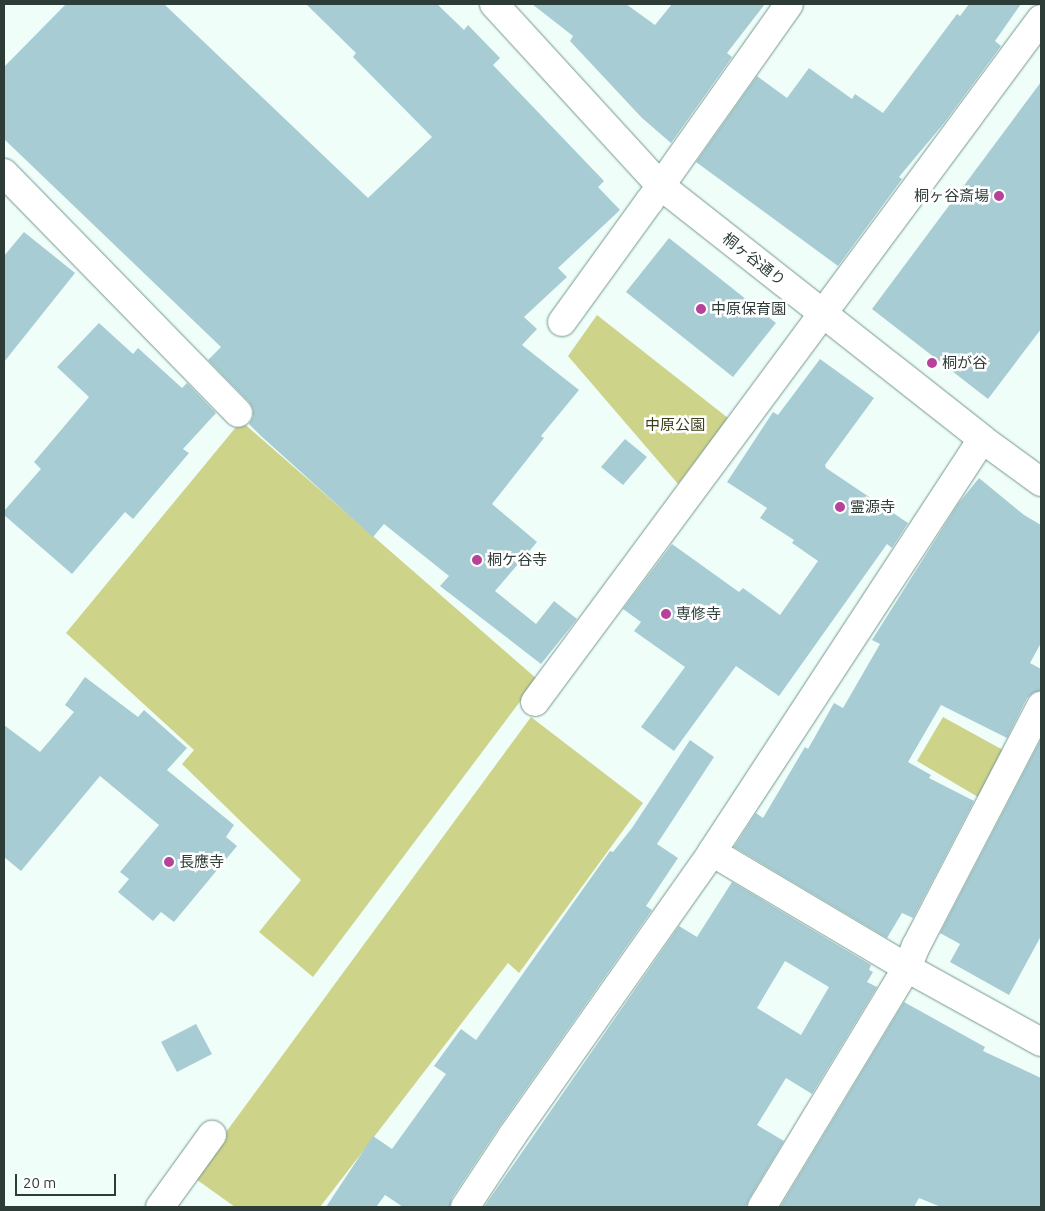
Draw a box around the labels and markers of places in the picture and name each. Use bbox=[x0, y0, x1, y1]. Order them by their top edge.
place label: 桐ヶ谷斎場 bbox=[914, 187, 989, 205]
marker: 桐ヶ谷斎場 bbox=[993, 190, 1005, 202]
place label: 中原保育園 bbox=[711, 300, 786, 318]
marker: 中原保育園 bbox=[695, 303, 707, 315]
place label: 桐が谷 bbox=[942, 354, 987, 372]
marker: 桐が谷 bbox=[926, 357, 938, 369]
place label: 霊源寺 bbox=[850, 498, 895, 516]
marker: 霊源寺 bbox=[834, 501, 846, 513]
place label: 桐ケ谷寺 bbox=[487, 551, 547, 569]
marker: 桐ケ谷寺 bbox=[471, 554, 483, 566]
place label: 専修寺 bbox=[676, 605, 721, 623]
marker: 専修寺 bbox=[660, 608, 672, 620]
place label: 長應寺 bbox=[179, 853, 224, 871]
marker: 長應寺 bbox=[163, 856, 175, 868]

